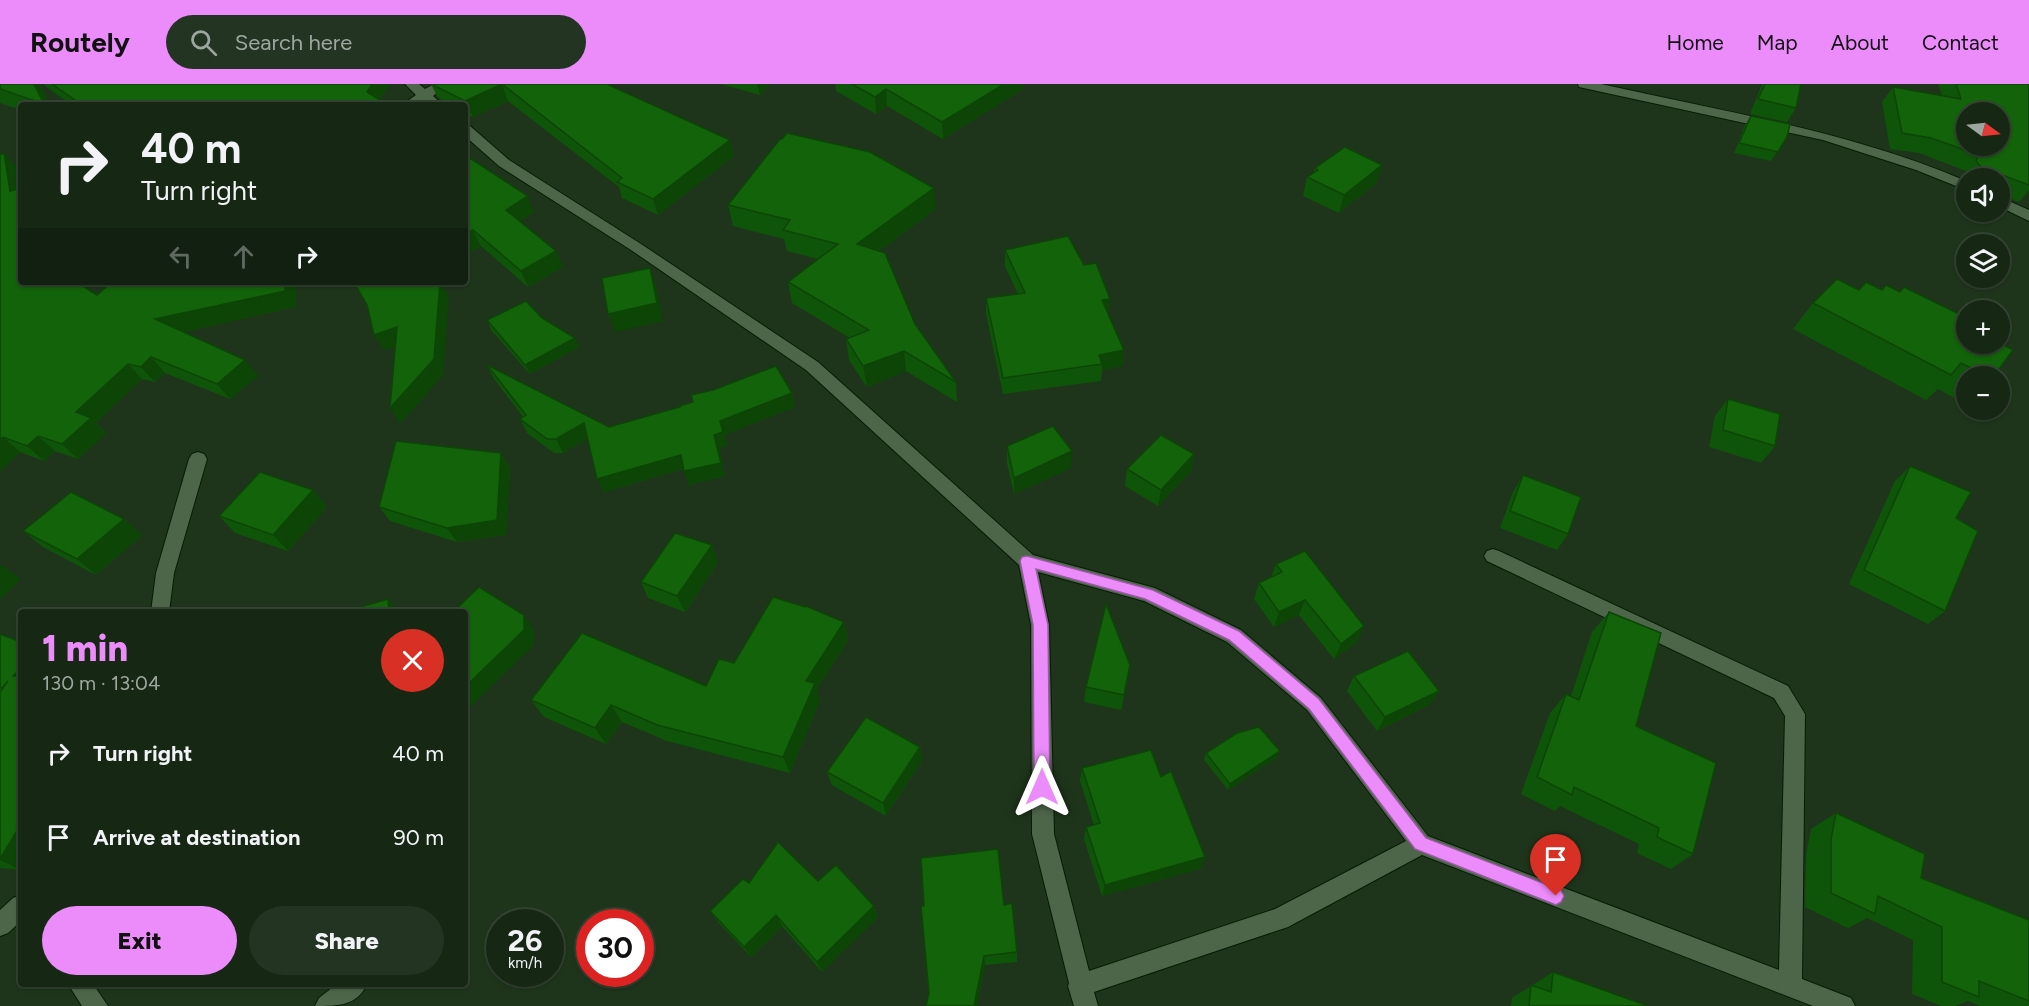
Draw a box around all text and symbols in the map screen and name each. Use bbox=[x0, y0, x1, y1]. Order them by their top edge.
search box bbox=[166, 15, 586, 69]
text: Routely bbox=[30, 25, 130, 59]
icon: search bbox=[187, 26, 220, 59]
text: Search here bbox=[235, 29, 352, 56]
text: Home bbox=[1667, 30, 1724, 55]
text: Map bbox=[1757, 30, 1798, 55]
text: About bbox=[1831, 30, 1889, 55]
text: Contact bbox=[1922, 30, 1999, 55]
north arrow bbox=[1956, 102, 2010, 156]
map controls bbox=[1956, 102, 2010, 420]
text: 40 m bbox=[141, 123, 241, 174]
icon: right bbox=[42, 126, 120, 204]
button: sound bbox=[1956, 168, 2010, 222]
text: Turn right bbox=[141, 174, 257, 207]
button: layers bbox=[1956, 234, 2010, 288]
icon: left bbox=[164, 240, 197, 273]
icon: ahead bbox=[227, 240, 260, 273]
icon: right bbox=[290, 240, 323, 273]
button: + bbox=[1956, 300, 2010, 354]
button: − bbox=[1956, 366, 2010, 420]
text: 1 min bbox=[42, 627, 128, 670]
button: close bbox=[381, 629, 444, 692]
text: 130 m · 13:04 bbox=[42, 671, 160, 695]
icon: right bbox=[42, 737, 75, 770]
text: Turn right bbox=[93, 740, 192, 767]
text: 40 m bbox=[392, 740, 444, 767]
position arrow bbox=[1010, 755, 1074, 819]
icon: arrive bbox=[42, 821, 75, 854]
text: Arrive at destination bbox=[93, 824, 301, 851]
text: 90 m bbox=[393, 824, 444, 851]
pin bbox=[1530, 834, 1581, 896]
icon: arrive bbox=[1539, 843, 1572, 876]
button: Exit bbox=[42, 906, 237, 975]
button: Share bbox=[249, 906, 444, 975]
speed limit sign: 30 bbox=[576, 909, 654, 987]
text: 26 bbox=[508, 922, 542, 959]
text: km/h bbox=[508, 954, 542, 972]

